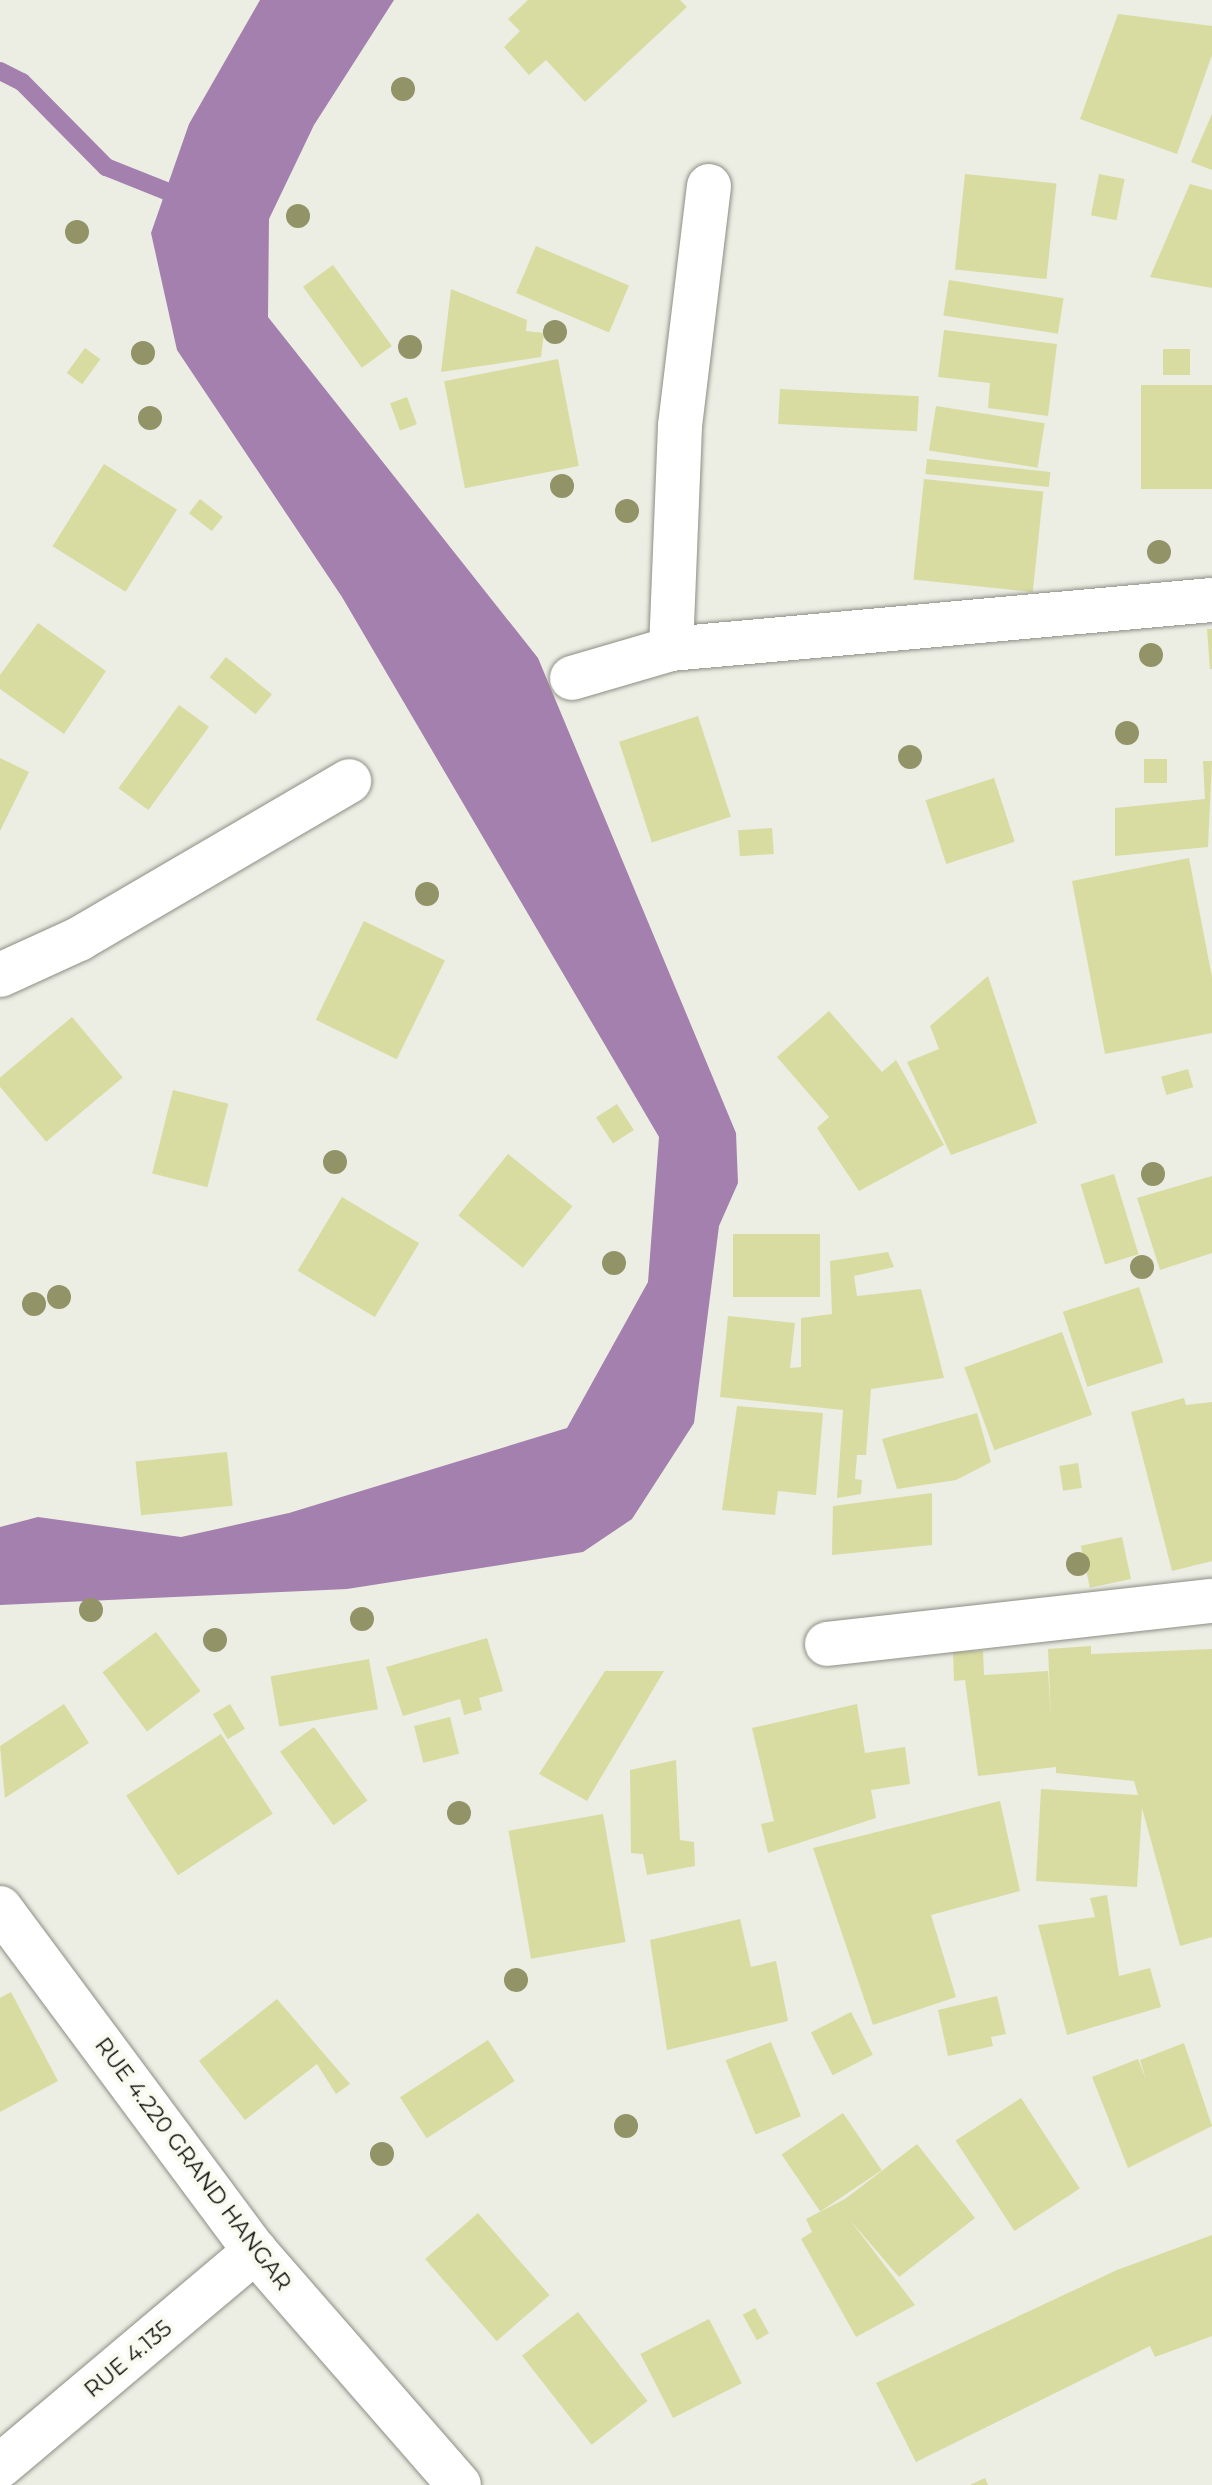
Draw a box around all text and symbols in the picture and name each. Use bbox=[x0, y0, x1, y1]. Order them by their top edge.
street label: RUE 4.220 GRAND HANGAR bbox=[89, 2032, 297, 2296]
street label: RUE 4.135 bbox=[79, 2315, 177, 2403]

